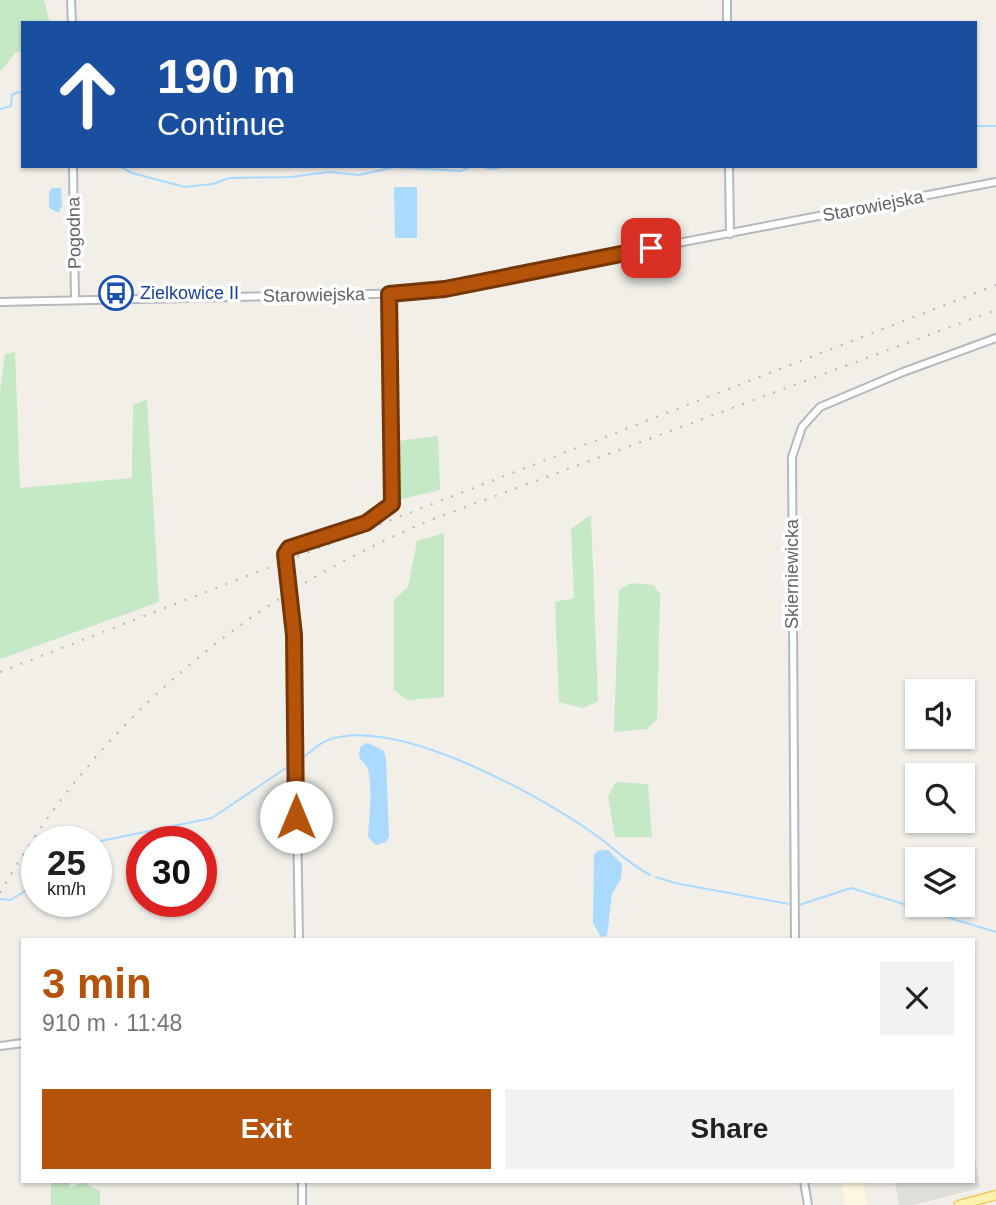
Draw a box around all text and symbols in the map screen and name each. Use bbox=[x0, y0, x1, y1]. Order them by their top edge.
icon: ahead bbox=[42, 49, 133, 140]
text: 190 m bbox=[157, 49, 296, 103]
text: Continue bbox=[157, 106, 285, 142]
street label: Starowiejska bbox=[821, 186, 926, 226]
street label: Pogodna bbox=[63, 196, 85, 269]
pin bbox=[621, 218, 681, 278]
icon: arrive bbox=[632, 229, 670, 267]
bus stop icon: Zielkowice II bbox=[97, 274, 135, 312]
place label: Zielkowice II bbox=[140, 283, 239, 303]
street label: Starowiejska bbox=[263, 284, 366, 306]
street label: Skierniewicka bbox=[782, 518, 802, 629]
map controls bbox=[905, 679, 975, 917]
button: sound bbox=[905, 679, 975, 749]
button: search bbox=[905, 763, 975, 833]
position arrow bbox=[259, 780, 333, 854]
speed limit sign: 30 bbox=[126, 826, 217, 917]
text: 25 bbox=[47, 843, 86, 882]
button: layers bbox=[905, 847, 975, 917]
text: km/h bbox=[47, 879, 86, 899]
text: 3 min bbox=[42, 960, 152, 1007]
button: close bbox=[880, 961, 954, 1035]
text: 910 m · 11:48 bbox=[42, 1010, 182, 1036]
button: Exit bbox=[42, 1089, 491, 1169]
button: Share bbox=[505, 1089, 954, 1169]

